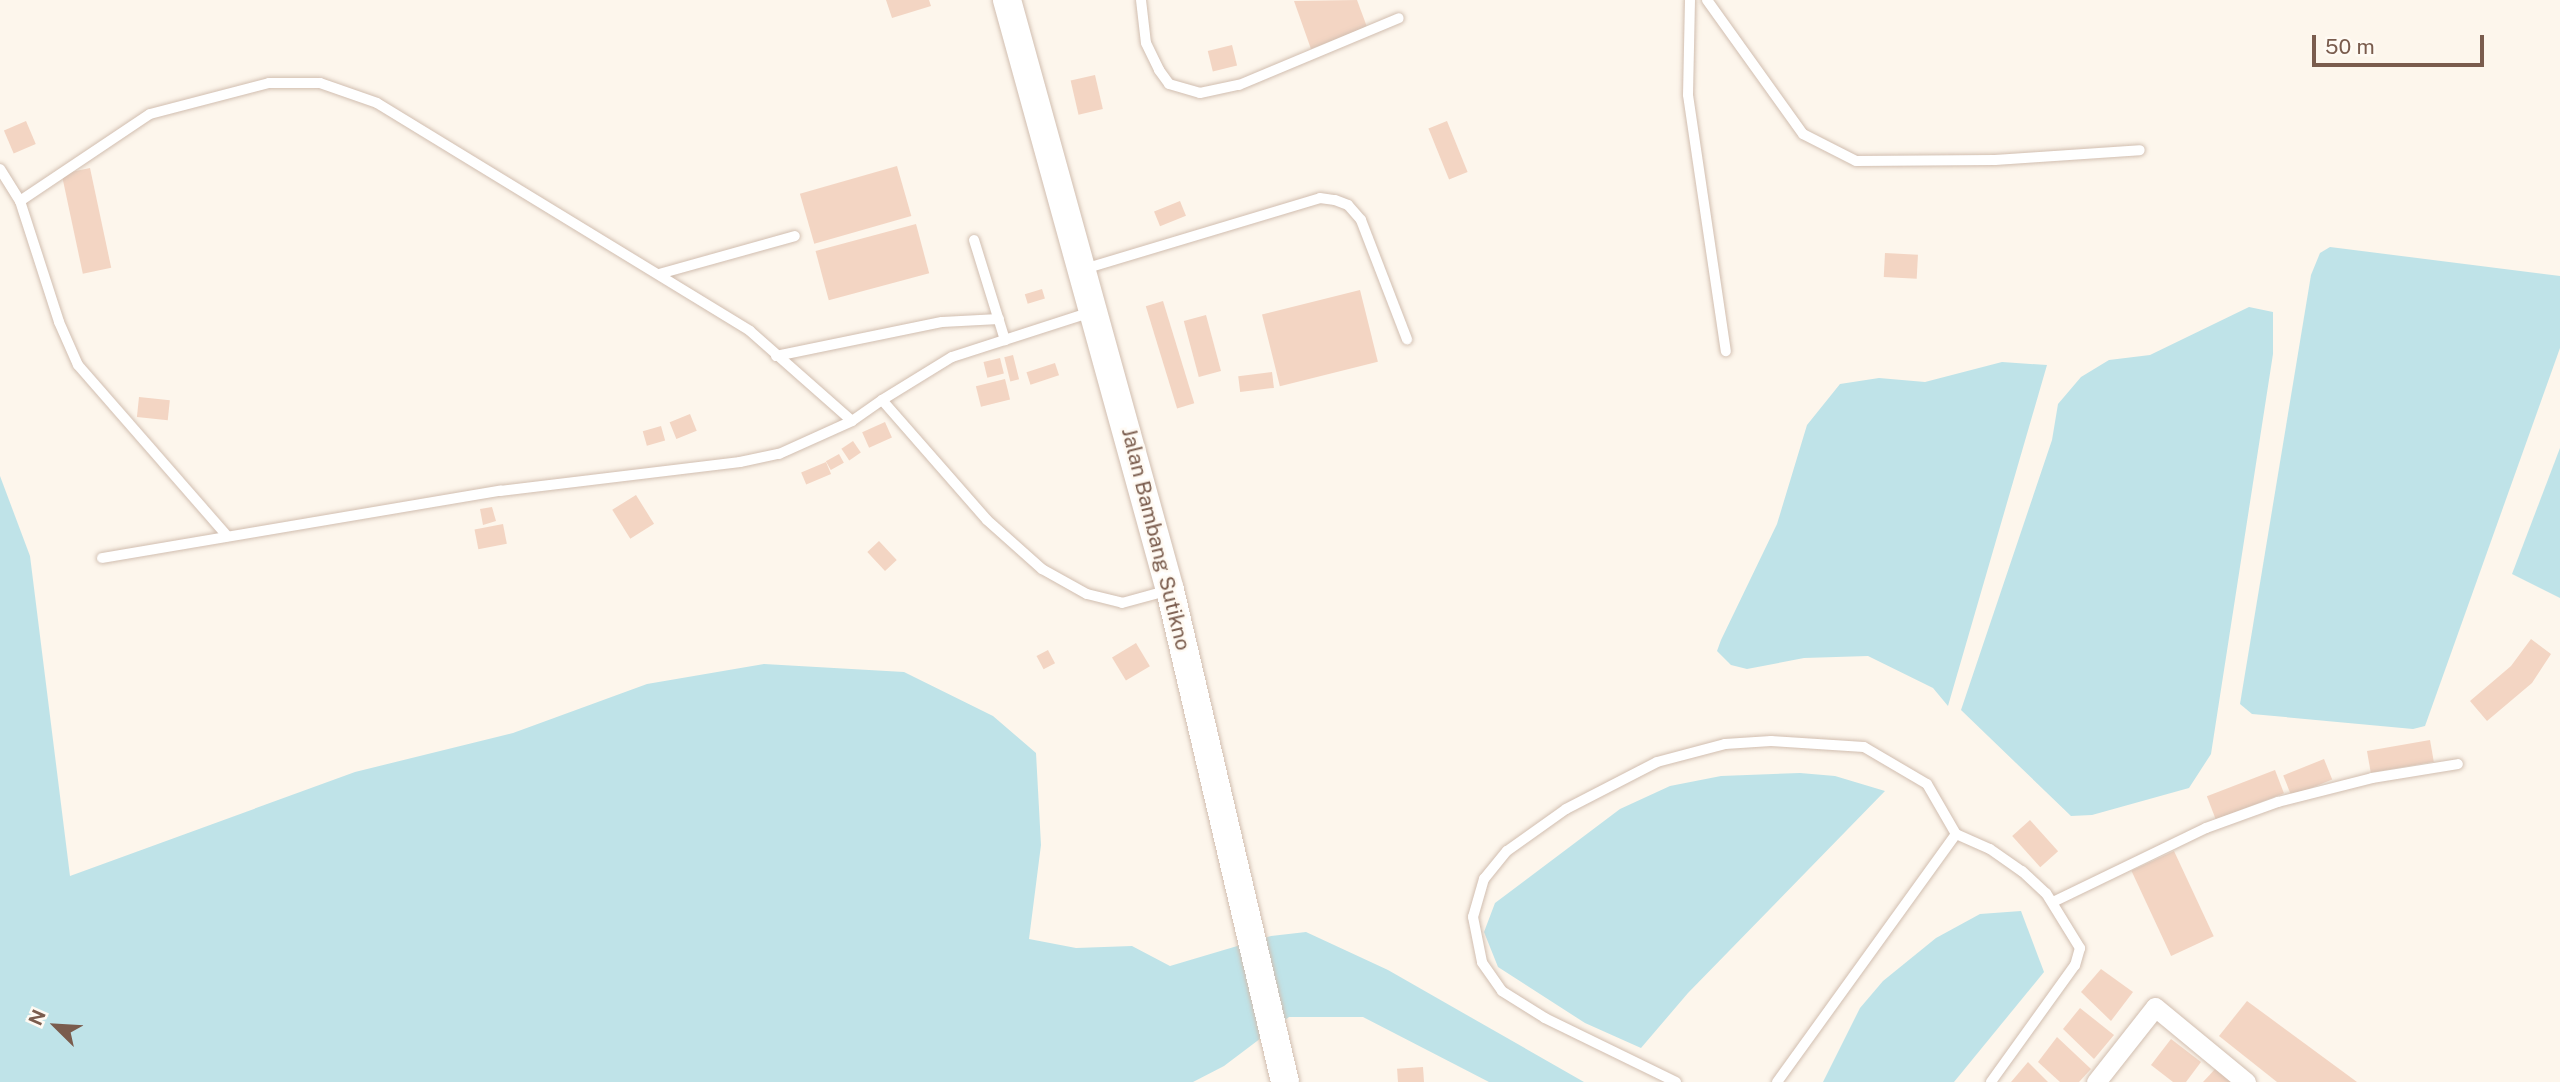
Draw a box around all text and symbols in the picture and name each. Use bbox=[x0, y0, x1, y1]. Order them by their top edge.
scale bar bbox=[2315, 21, 2486, 65]
text: 50 m bbox=[2325, 34, 2375, 59]
street label: Jalan Bambang Sutikno bbox=[1116, 425, 1196, 653]
north arrow bbox=[21, 991, 91, 1061]
text: N bbox=[24, 1006, 50, 1029]

